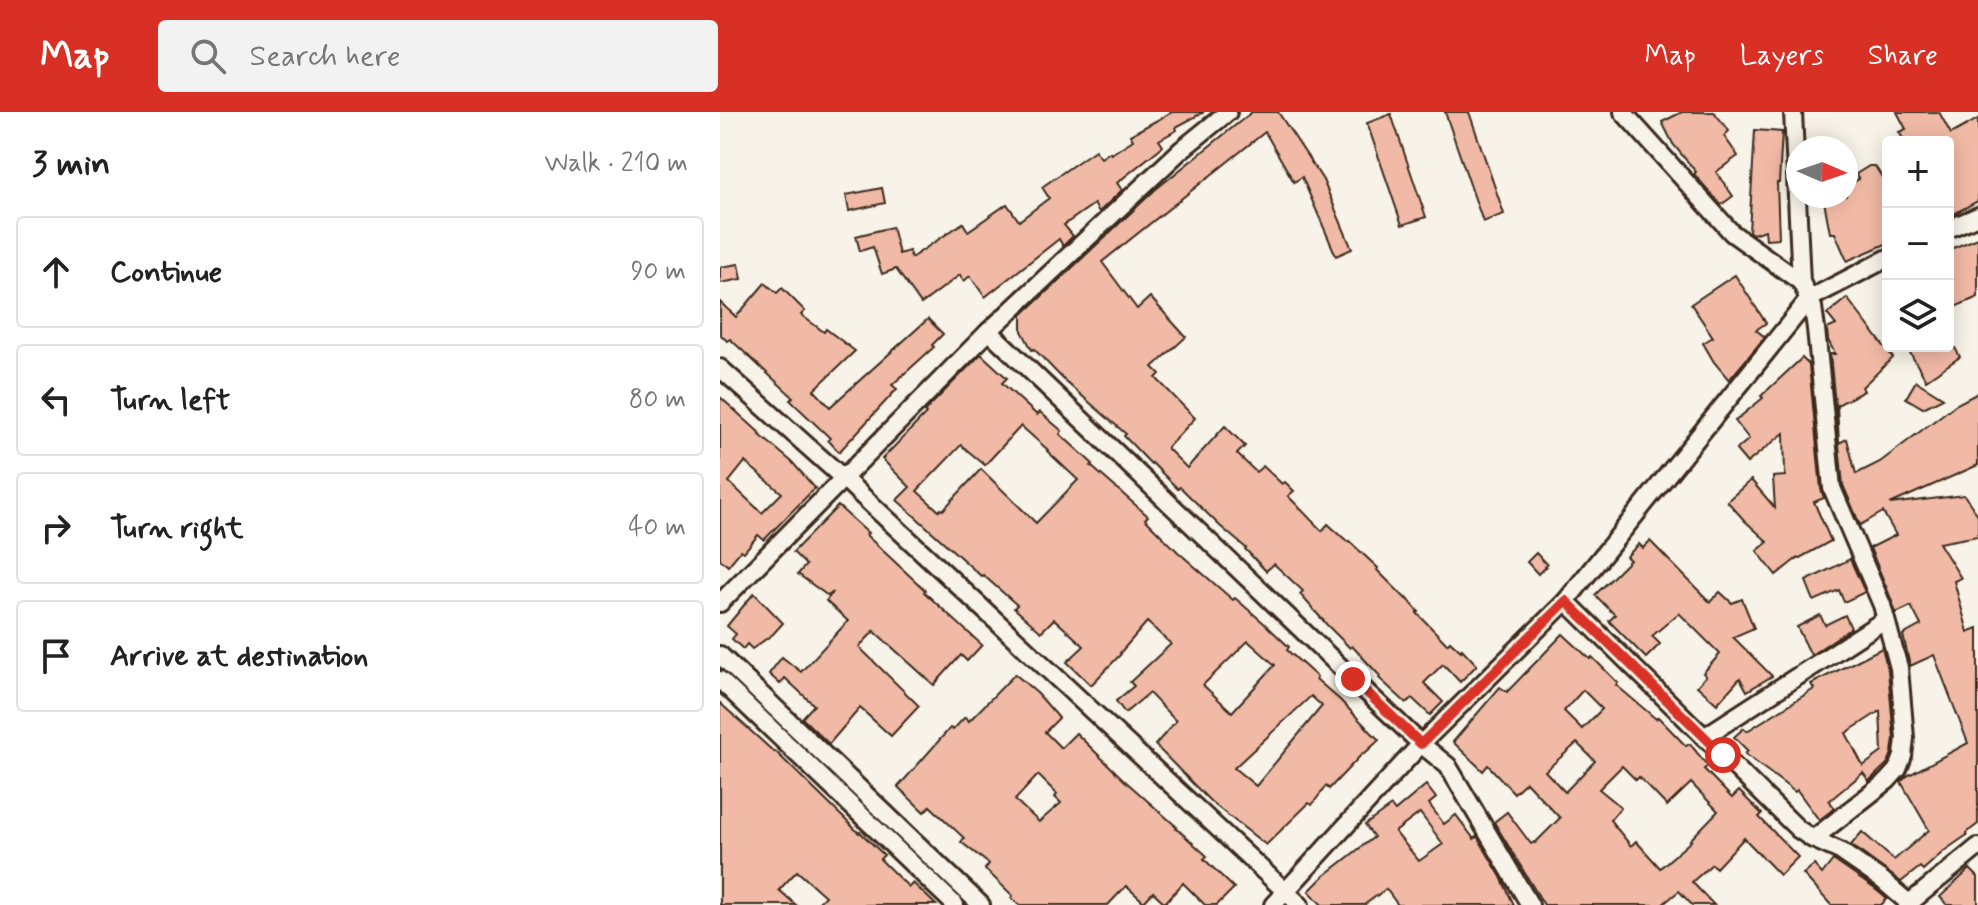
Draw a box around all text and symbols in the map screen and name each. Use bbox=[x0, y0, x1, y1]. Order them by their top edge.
search box bbox=[158, 20, 718, 92]
text: Map bbox=[40, 32, 110, 81]
icon: search bbox=[186, 34, 230, 78]
text: Search here bbox=[250, 37, 401, 76]
text: Map bbox=[1645, 38, 1696, 75]
text: Layers bbox=[1740, 38, 1824, 75]
text: Share bbox=[1868, 38, 1938, 75]
north arrow bbox=[1786, 136, 1858, 208]
map controls bbox=[1882, 136, 1954, 352]
button: + bbox=[1882, 136, 1954, 208]
text: 3 min bbox=[32, 142, 110, 187]
text: Walk · 210 m bbox=[545, 147, 688, 181]
button: − bbox=[1882, 208, 1954, 280]
icon: ahead bbox=[34, 250, 78, 294]
text: Continue bbox=[110, 253, 222, 292]
text: 90 m bbox=[631, 255, 686, 289]
button: layers bbox=[1882, 280, 1954, 352]
icon: left bbox=[34, 378, 78, 422]
text: Turn left bbox=[110, 381, 230, 420]
text: 80 m bbox=[629, 383, 686, 417]
icon: right bbox=[34, 506, 78, 550]
text: Turn right bbox=[110, 509, 243, 548]
text: 40 m bbox=[628, 511, 686, 545]
icon: arrive bbox=[34, 634, 78, 678]
text: Arrive at destination bbox=[110, 637, 368, 676]
route end bbox=[1335, 661, 1371, 697]
route start bbox=[1705, 737, 1741, 773]

